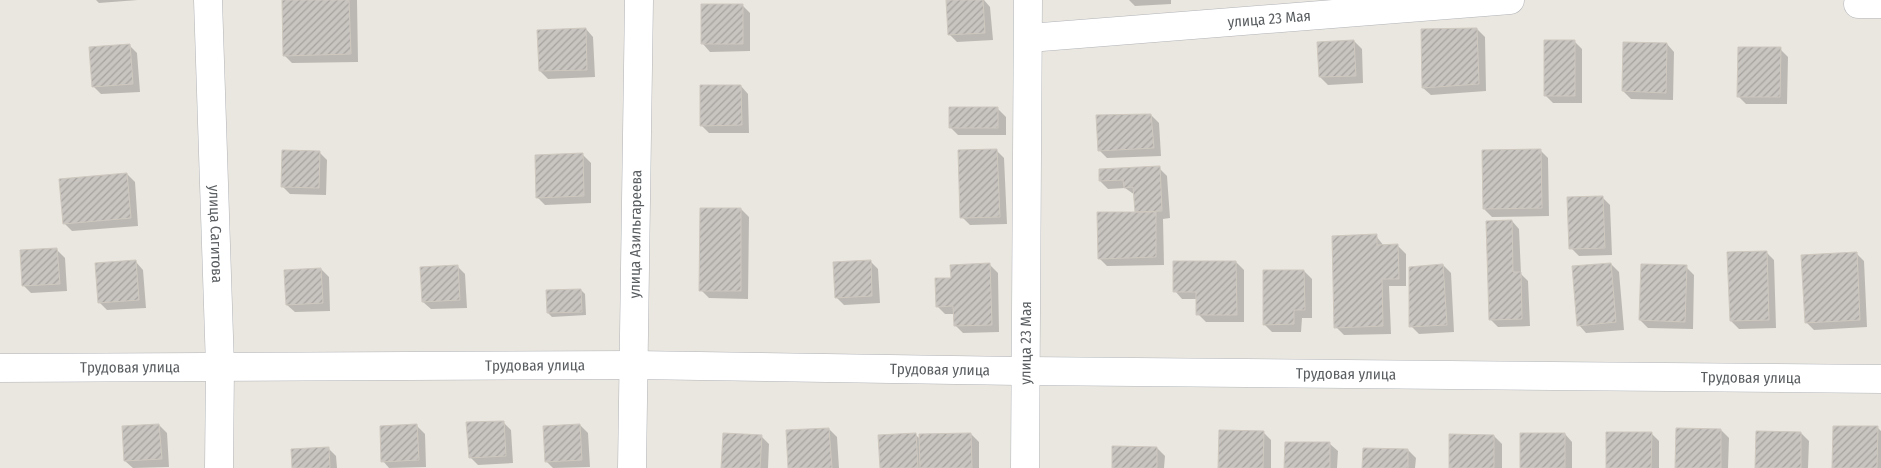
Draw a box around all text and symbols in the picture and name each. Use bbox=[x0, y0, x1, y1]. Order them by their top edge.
street label: улица 23 Мая bbox=[1227, 7, 1312, 31]
street label: улица Азильгареева bbox=[626, 170, 645, 298]
street label: улица Сагитова bbox=[205, 184, 226, 283]
street label: улица 23 Мая bbox=[1017, 301, 1035, 385]
street label: Трудовая улица bbox=[485, 356, 585, 375]
street label: Трудовая улица bbox=[80, 358, 180, 377]
street label: Трудовая улица bbox=[890, 360, 990, 379]
street label: Трудовая улица bbox=[1296, 365, 1396, 383]
street label: Трудовая улица bbox=[1701, 368, 1801, 387]

